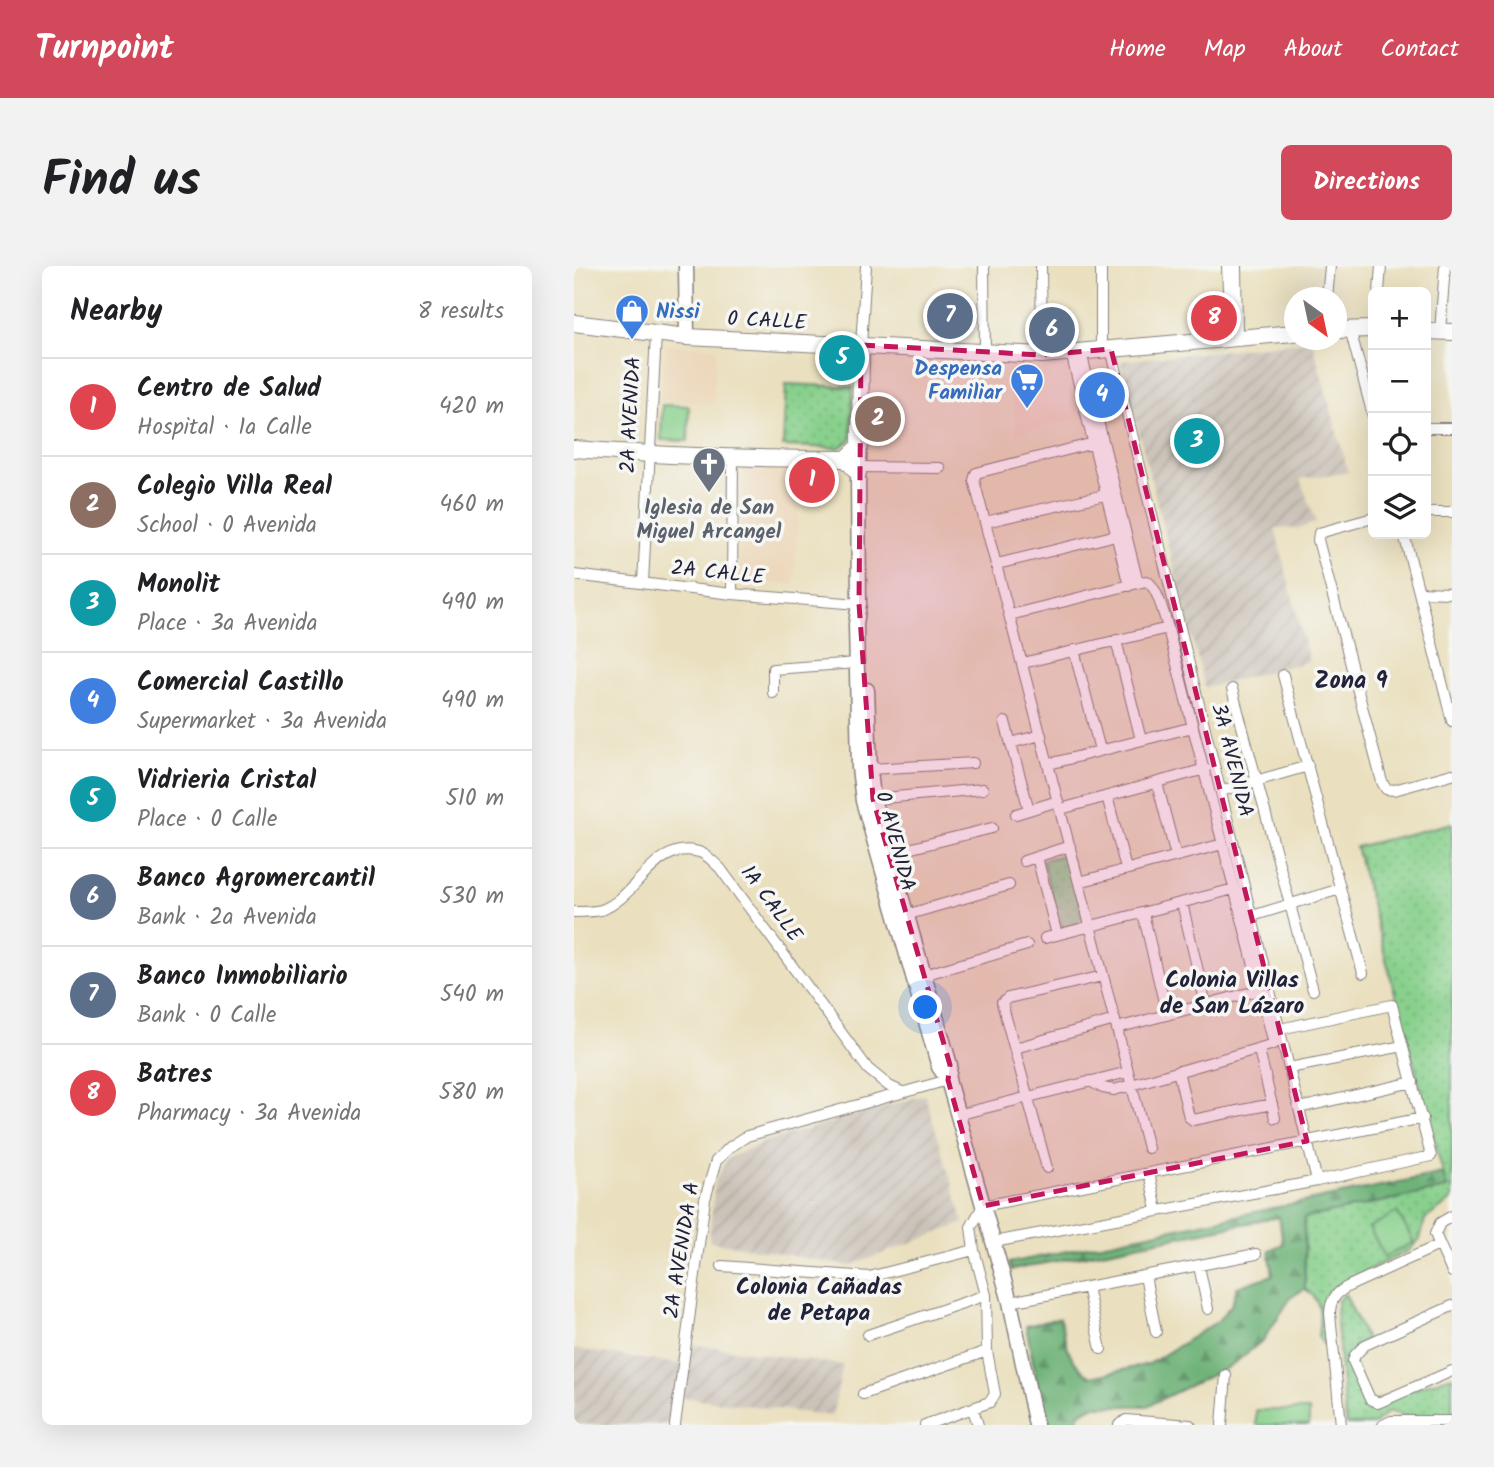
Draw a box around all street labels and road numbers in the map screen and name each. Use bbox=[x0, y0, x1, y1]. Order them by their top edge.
street label: 0 CALLE bbox=[726, 303, 808, 340]
street label: 2A AVENIDA bbox=[612, 356, 651, 474]
street label: 2A CALLE bbox=[669, 552, 767, 595]
street label: 3A AVENIDA bbox=[1201, 700, 1262, 821]
street label: 0 AVENIDA bbox=[865, 788, 924, 895]
street label: 1A CALLE bbox=[731, 858, 811, 950]
street label: 2A AVENIDA A bbox=[655, 1180, 710, 1321]

